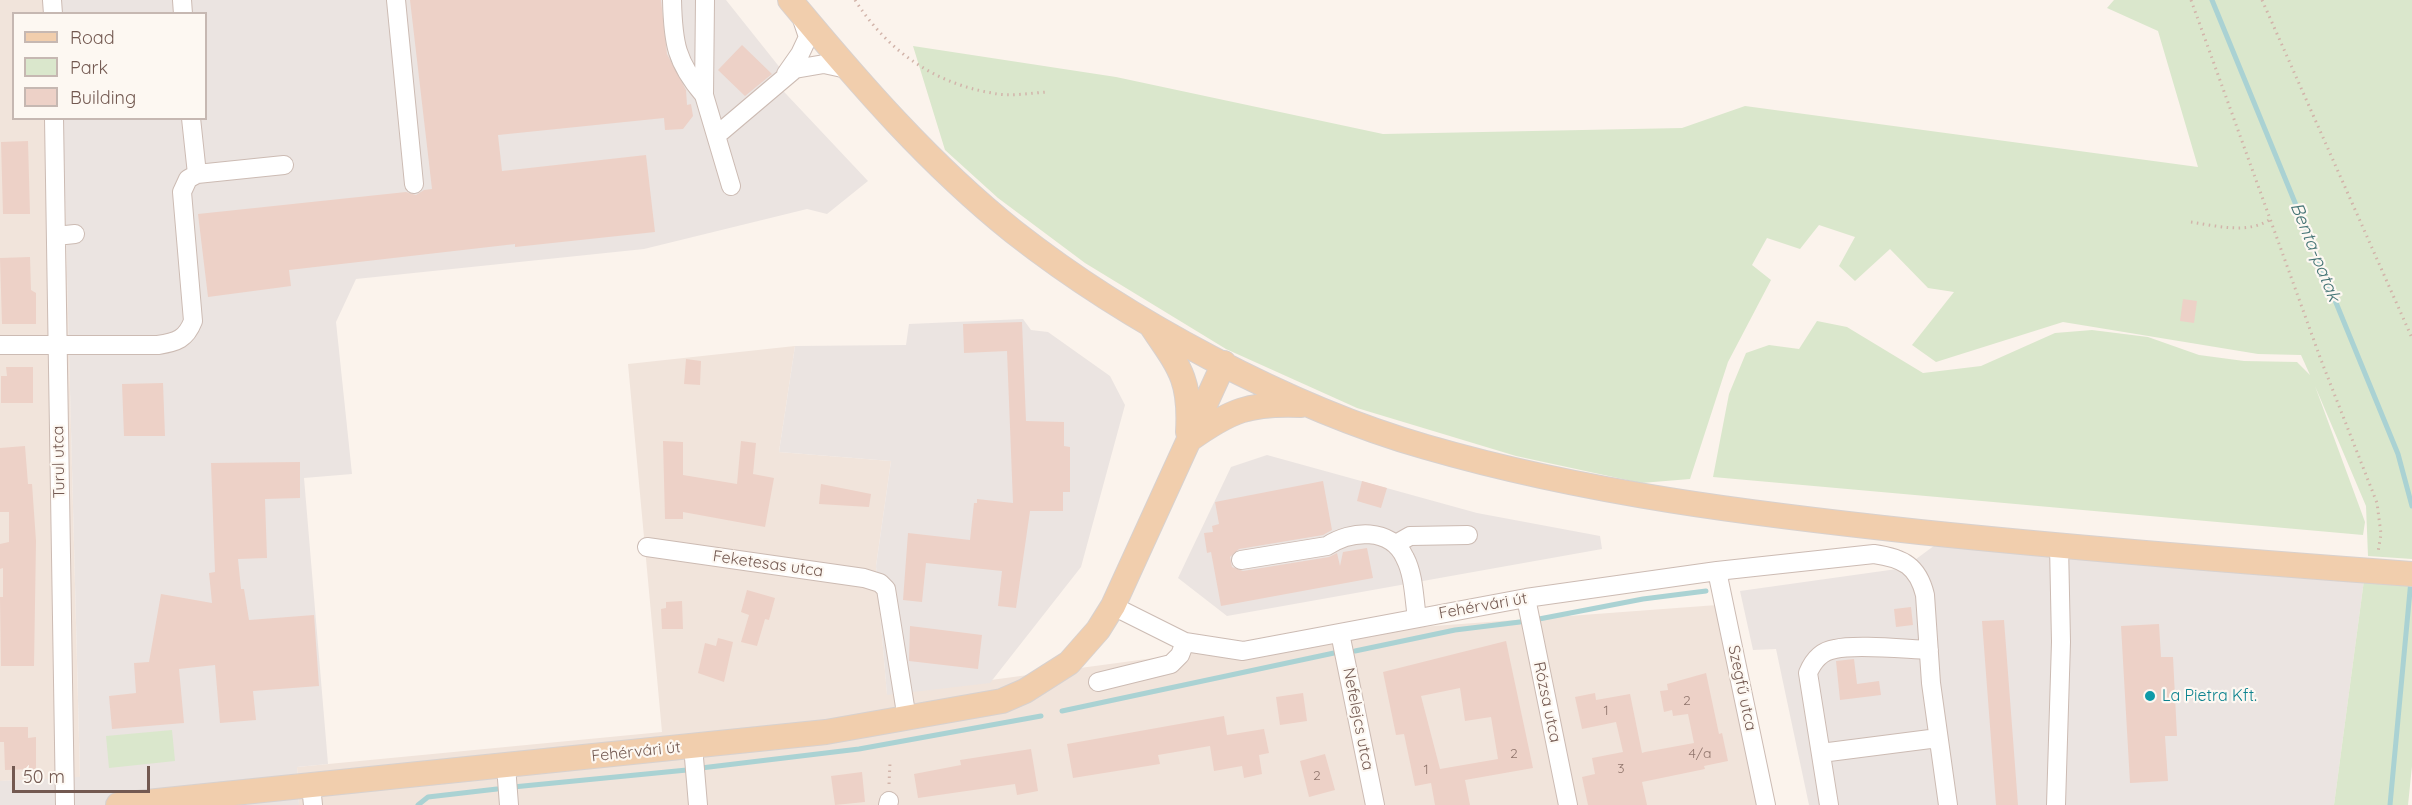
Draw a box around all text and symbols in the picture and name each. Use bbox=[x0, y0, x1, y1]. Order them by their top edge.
legend bbox=[12, 12, 207, 120]
text: Road bbox=[70, 26, 115, 49]
text: Park bbox=[70, 56, 108, 79]
text: Building bbox=[70, 86, 136, 109]
water label: Benta-patak bbox=[2285, 199, 2345, 305]
street label: Turul utca bbox=[49, 426, 69, 498]
street label: Feketesas utca bbox=[712, 547, 824, 581]
street label: Fehérvári út bbox=[1437, 589, 1529, 623]
street label: Szegfű utca bbox=[1724, 643, 1760, 733]
street label: Rózsa utca bbox=[1529, 660, 1565, 744]
street label: Nefelejcs utca bbox=[1339, 666, 1377, 772]
place label: La Pietra Kft. bbox=[2162, 686, 2257, 706]
marker: La Pietra Kft. bbox=[2143, 689, 2157, 703]
house number: 2 bbox=[1683, 693, 1691, 709]
house number: 1 bbox=[1603, 703, 1609, 719]
street label: Fehérvári út bbox=[590, 738, 682, 766]
house number: 2 bbox=[1510, 746, 1518, 762]
house number: 4/a bbox=[1688, 746, 1712, 762]
scale bar bbox=[15, 754, 153, 792]
house number: 3 bbox=[1617, 761, 1625, 777]
house number: 1 bbox=[1423, 762, 1429, 778]
text: 50 m bbox=[23, 765, 65, 788]
house number: 2 bbox=[1313, 768, 1321, 784]

